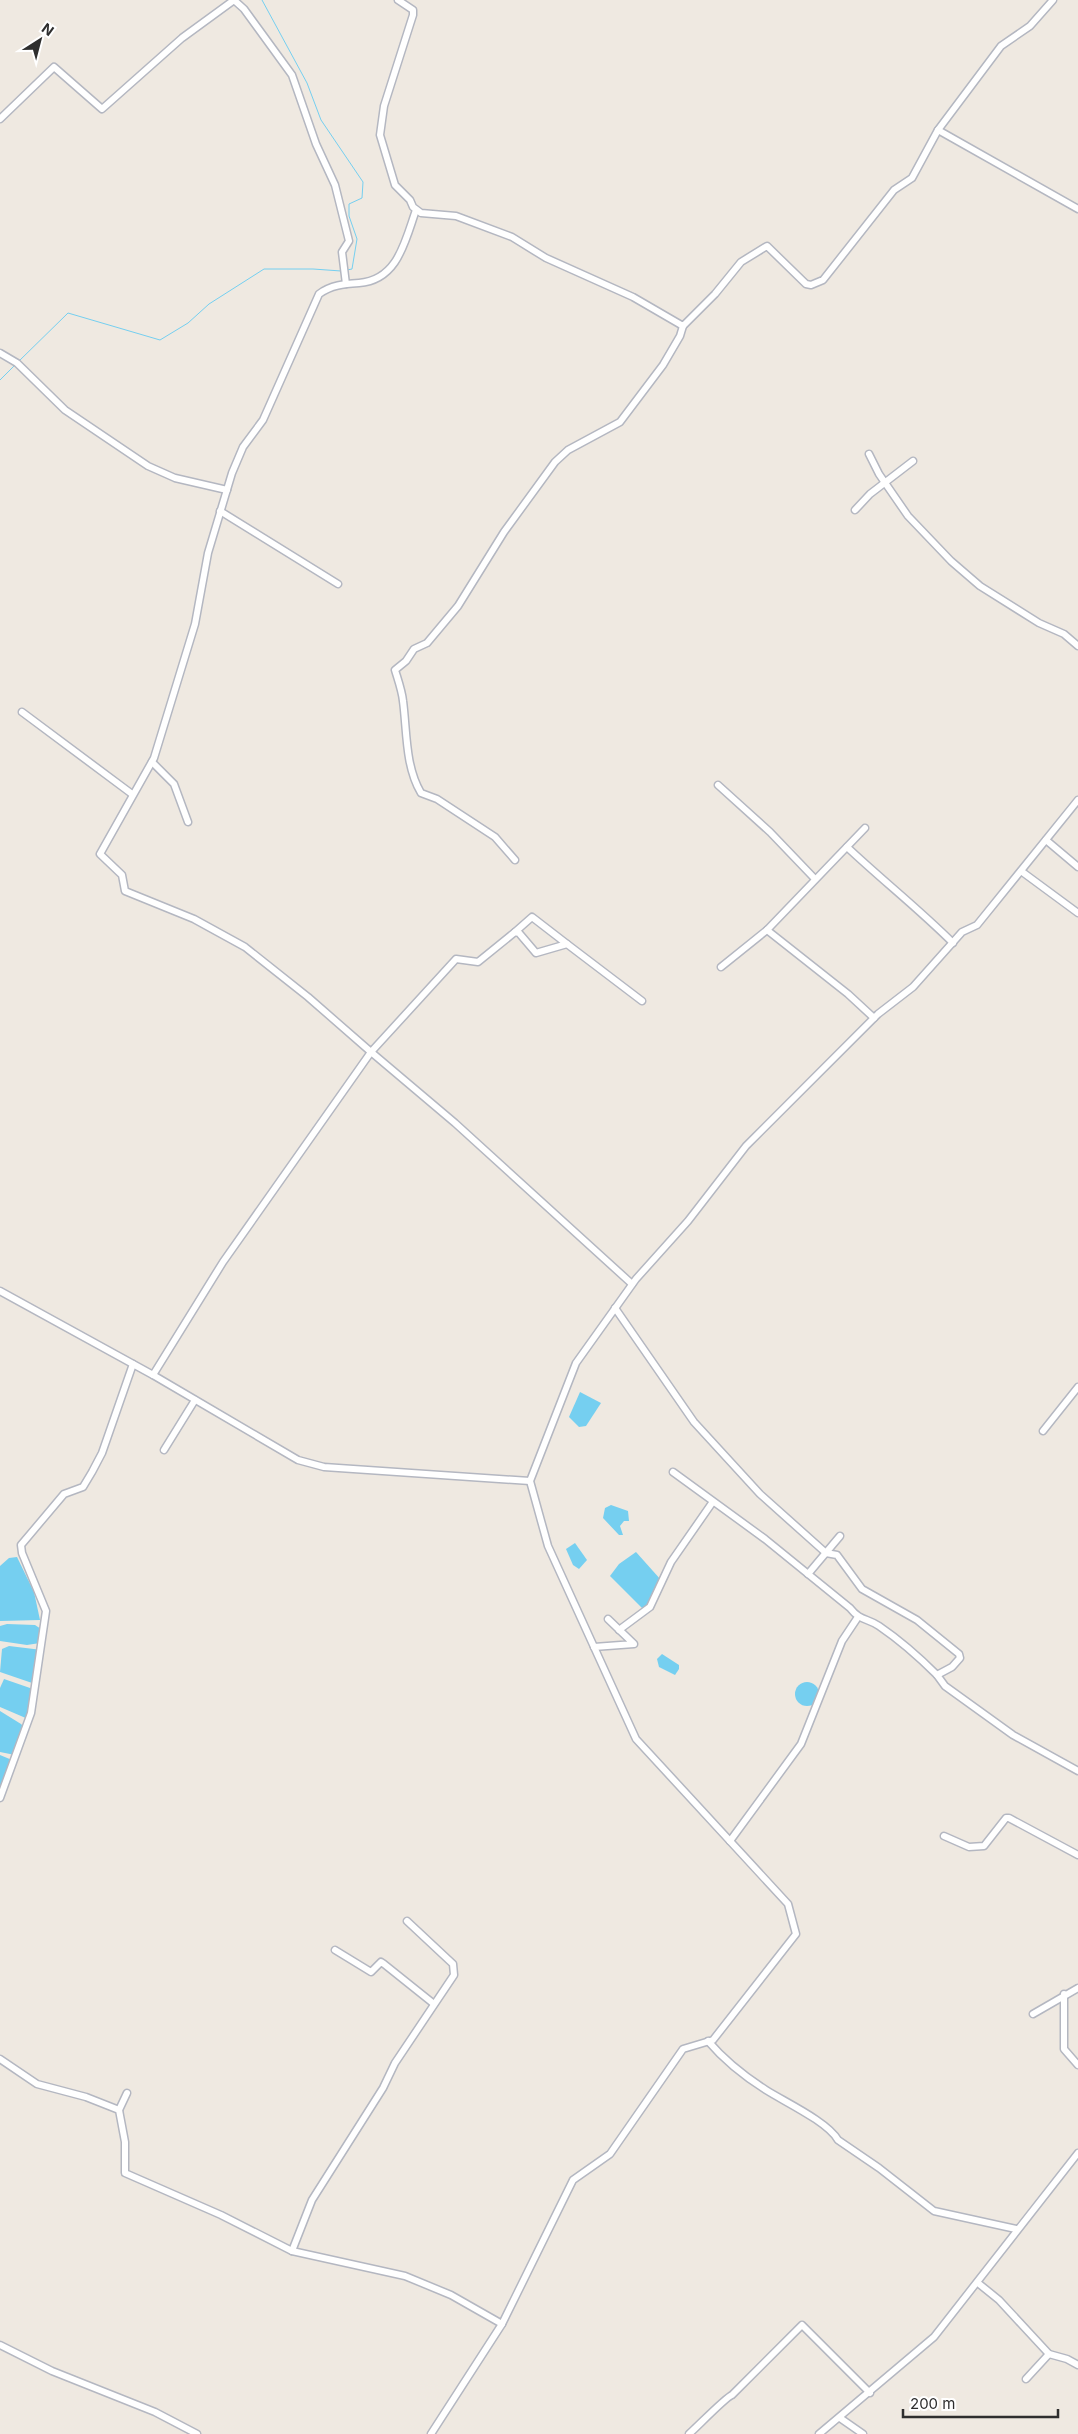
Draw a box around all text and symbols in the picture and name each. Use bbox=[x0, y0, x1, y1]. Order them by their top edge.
north arrow bbox=[15, 15, 65, 65]
text: N bbox=[39, 19, 57, 39]
scale bar bbox=[903, 2386, 1058, 2418]
text: 200 m bbox=[910, 2394, 955, 2413]

